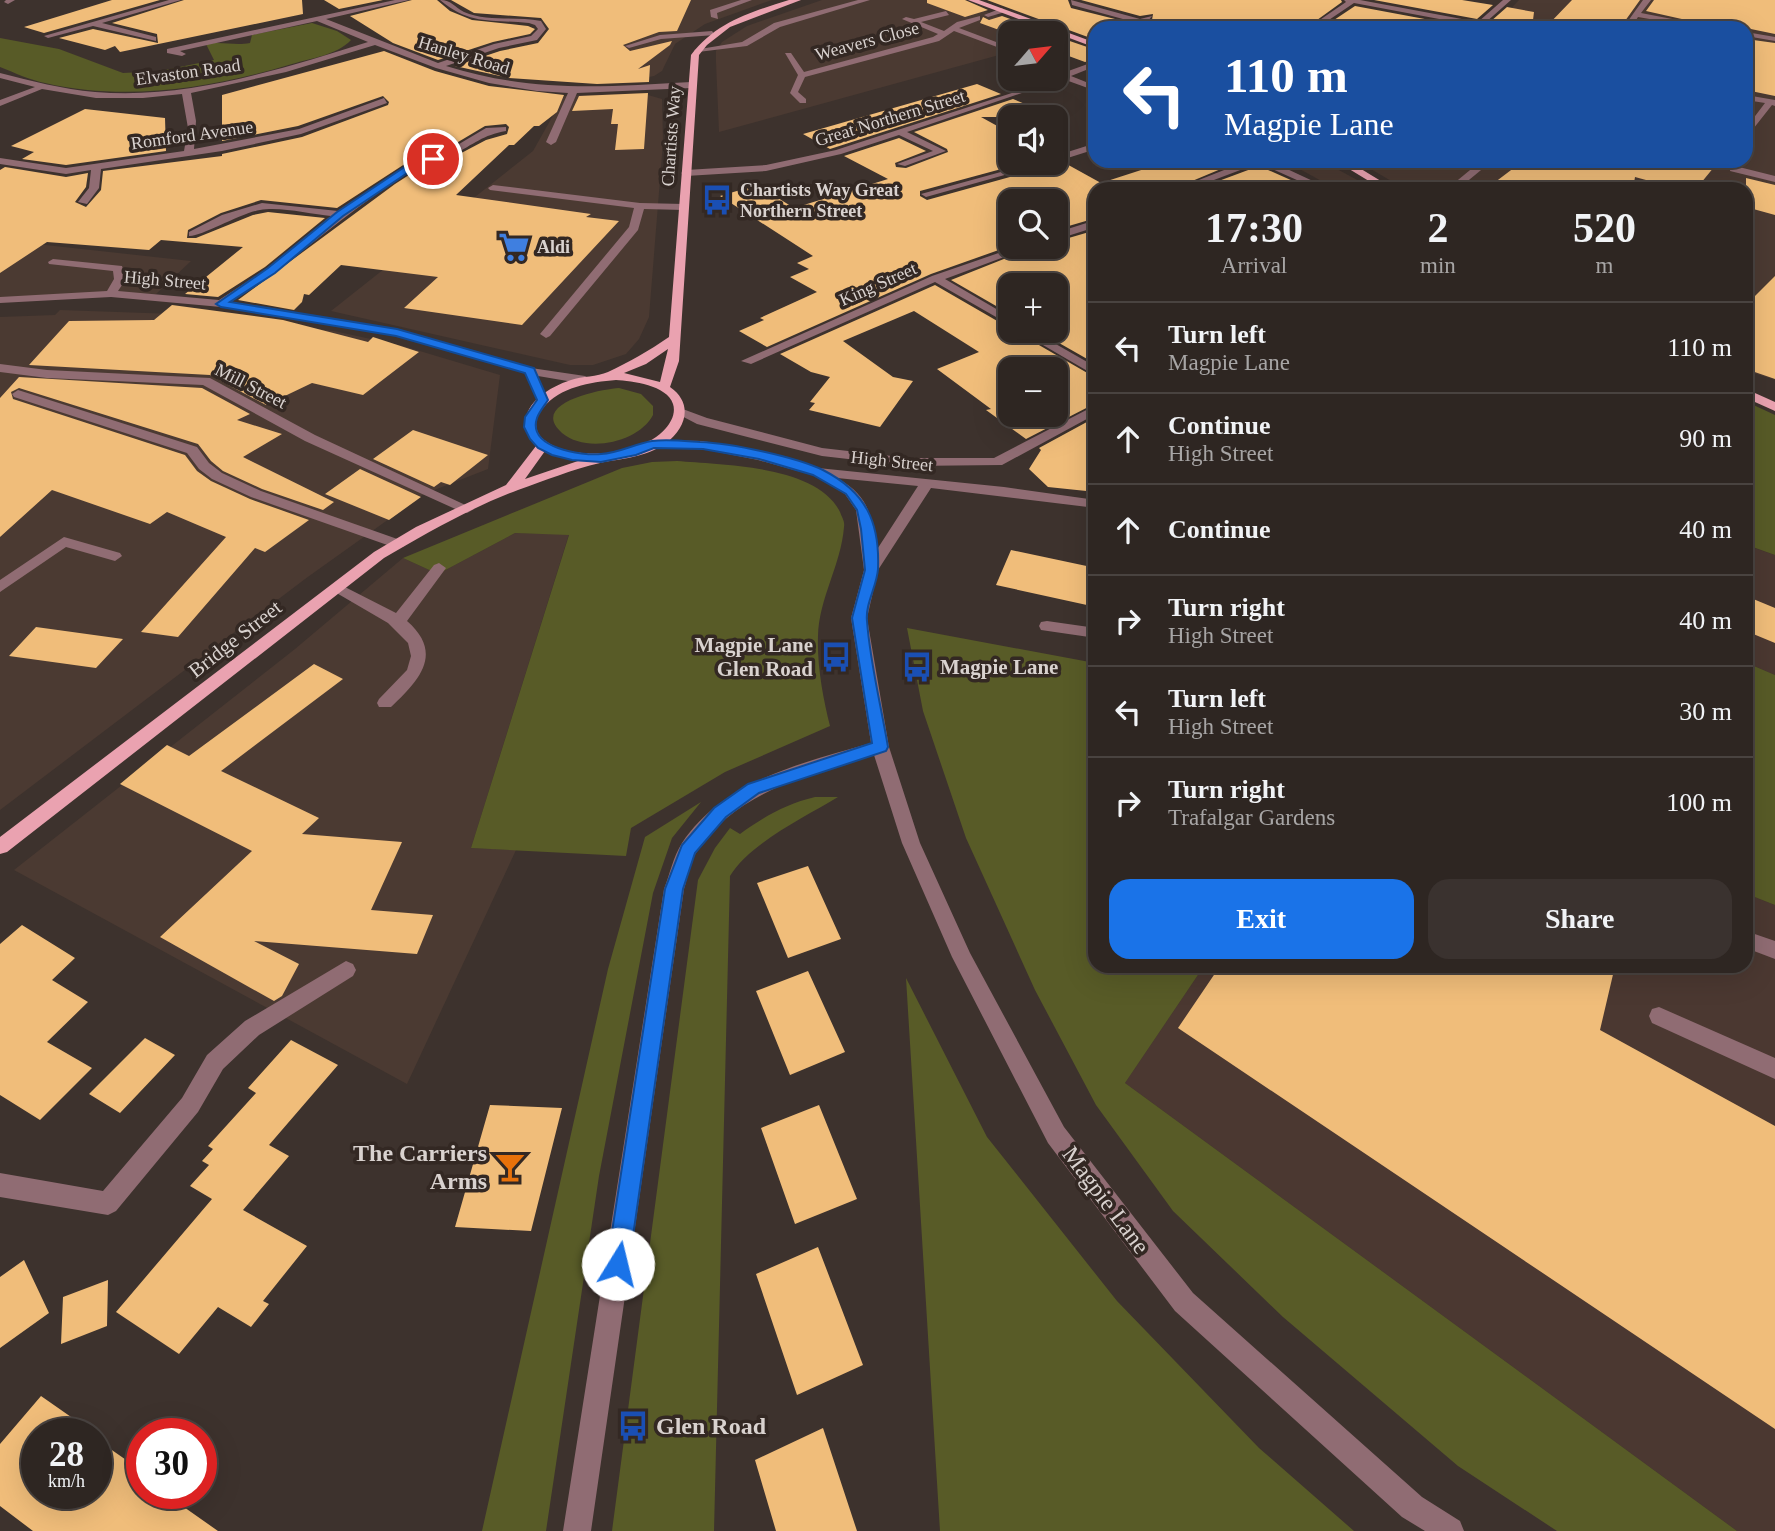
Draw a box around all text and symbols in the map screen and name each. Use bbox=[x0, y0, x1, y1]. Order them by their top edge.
street label: Weavers Close bbox=[813, 17, 921, 65]
north arrow bbox=[998, 21, 1068, 91]
map controls bbox=[998, 21, 1068, 427]
street label: Hanley Road bbox=[416, 32, 512, 78]
text: 110 m bbox=[1224, 48, 1348, 103]
icon: left bbox=[1109, 49, 1200, 140]
street label: Elvaston Road bbox=[134, 55, 242, 89]
street label: Chartists Way bbox=[658, 85, 684, 187]
street label: Great Northern Street bbox=[813, 86, 967, 150]
button: sound bbox=[998, 105, 1068, 175]
text: Magpie Lane bbox=[1224, 106, 1394, 142]
street label: Romford Avenue bbox=[130, 117, 254, 153]
pin bbox=[403, 129, 463, 189]
icon: arrive bbox=[414, 140, 452, 178]
place label: Chartists Way Great Northern Street bbox=[740, 180, 899, 221]
bus stop icon: Chartists Way Great Northern Street bbox=[700, 183, 734, 217]
button: search bbox=[998, 189, 1068, 259]
text: 17:30 bbox=[1205, 205, 1303, 251]
text: 2 bbox=[1427, 205, 1448, 251]
text: 520 bbox=[1573, 205, 1636, 251]
supermarket icon: Aldi bbox=[497, 230, 531, 264]
place label: Aldi bbox=[537, 237, 570, 257]
text: Arrival bbox=[1221, 253, 1287, 278]
text: min bbox=[1420, 253, 1456, 278]
text: m bbox=[1595, 253, 1613, 278]
street label: King Street bbox=[836, 258, 920, 310]
street label: High Street bbox=[123, 266, 207, 294]
button: + bbox=[998, 273, 1068, 343]
text: Turn left bbox=[1168, 320, 1266, 349]
icon: left bbox=[1109, 329, 1147, 367]
text: 110 m bbox=[1667, 333, 1732, 362]
text: Magpie Lane bbox=[1168, 350, 1290, 375]
button: − bbox=[998, 357, 1068, 427]
street label: Mill Street bbox=[212, 359, 290, 413]
text: Continue bbox=[1168, 411, 1271, 440]
icon: ahead bbox=[1109, 420, 1147, 458]
text: 90 m bbox=[1679, 424, 1732, 453]
text: High Street bbox=[1168, 441, 1273, 466]
street label: High Street bbox=[850, 447, 934, 475]
icon: ahead bbox=[1109, 511, 1147, 549]
text: Continue bbox=[1168, 515, 1271, 544]
text: 40 m bbox=[1679, 515, 1732, 544]
text: Turn right bbox=[1168, 593, 1285, 622]
street label: Bridge Street bbox=[184, 595, 286, 683]
icon: right bbox=[1109, 602, 1147, 640]
text: 40 m bbox=[1679, 606, 1732, 635]
text: High Street bbox=[1168, 623, 1273, 648]
place label: Magpie Lane Glen Road bbox=[695, 633, 813, 681]
bus stop icon: Magpie Lane Glen Road bbox=[819, 640, 853, 674]
bus stop icon: Magpie Lane bbox=[900, 650, 934, 684]
place label: Magpie Lane bbox=[940, 655, 1058, 679]
text: Turn left bbox=[1168, 684, 1266, 713]
icon: left bbox=[1109, 693, 1147, 731]
text: 30 m bbox=[1679, 697, 1732, 726]
text: High Street bbox=[1168, 714, 1273, 739]
text: Turn right bbox=[1168, 775, 1285, 804]
icon: right bbox=[1109, 784, 1147, 822]
text: 100 m bbox=[1666, 788, 1732, 817]
text: Trafalgar Gardens bbox=[1168, 805, 1335, 830]
button: Exit bbox=[1109, 879, 1414, 959]
button: Share bbox=[1428, 879, 1732, 959]
place label: The Carriers Arms bbox=[353, 1140, 487, 1194]
street label: Magpie Lane bbox=[1057, 1141, 1155, 1259]
bar icon: The Carriers Arms bbox=[493, 1150, 527, 1184]
position arrow bbox=[581, 1227, 655, 1301]
bus stop icon: Glen Road bbox=[616, 1409, 650, 1443]
place label: Glen Road bbox=[656, 1413, 767, 1439]
speed limit sign: 30 bbox=[126, 1418, 217, 1509]
text: 28 bbox=[49, 1435, 84, 1474]
text: km/h bbox=[48, 1471, 85, 1491]

